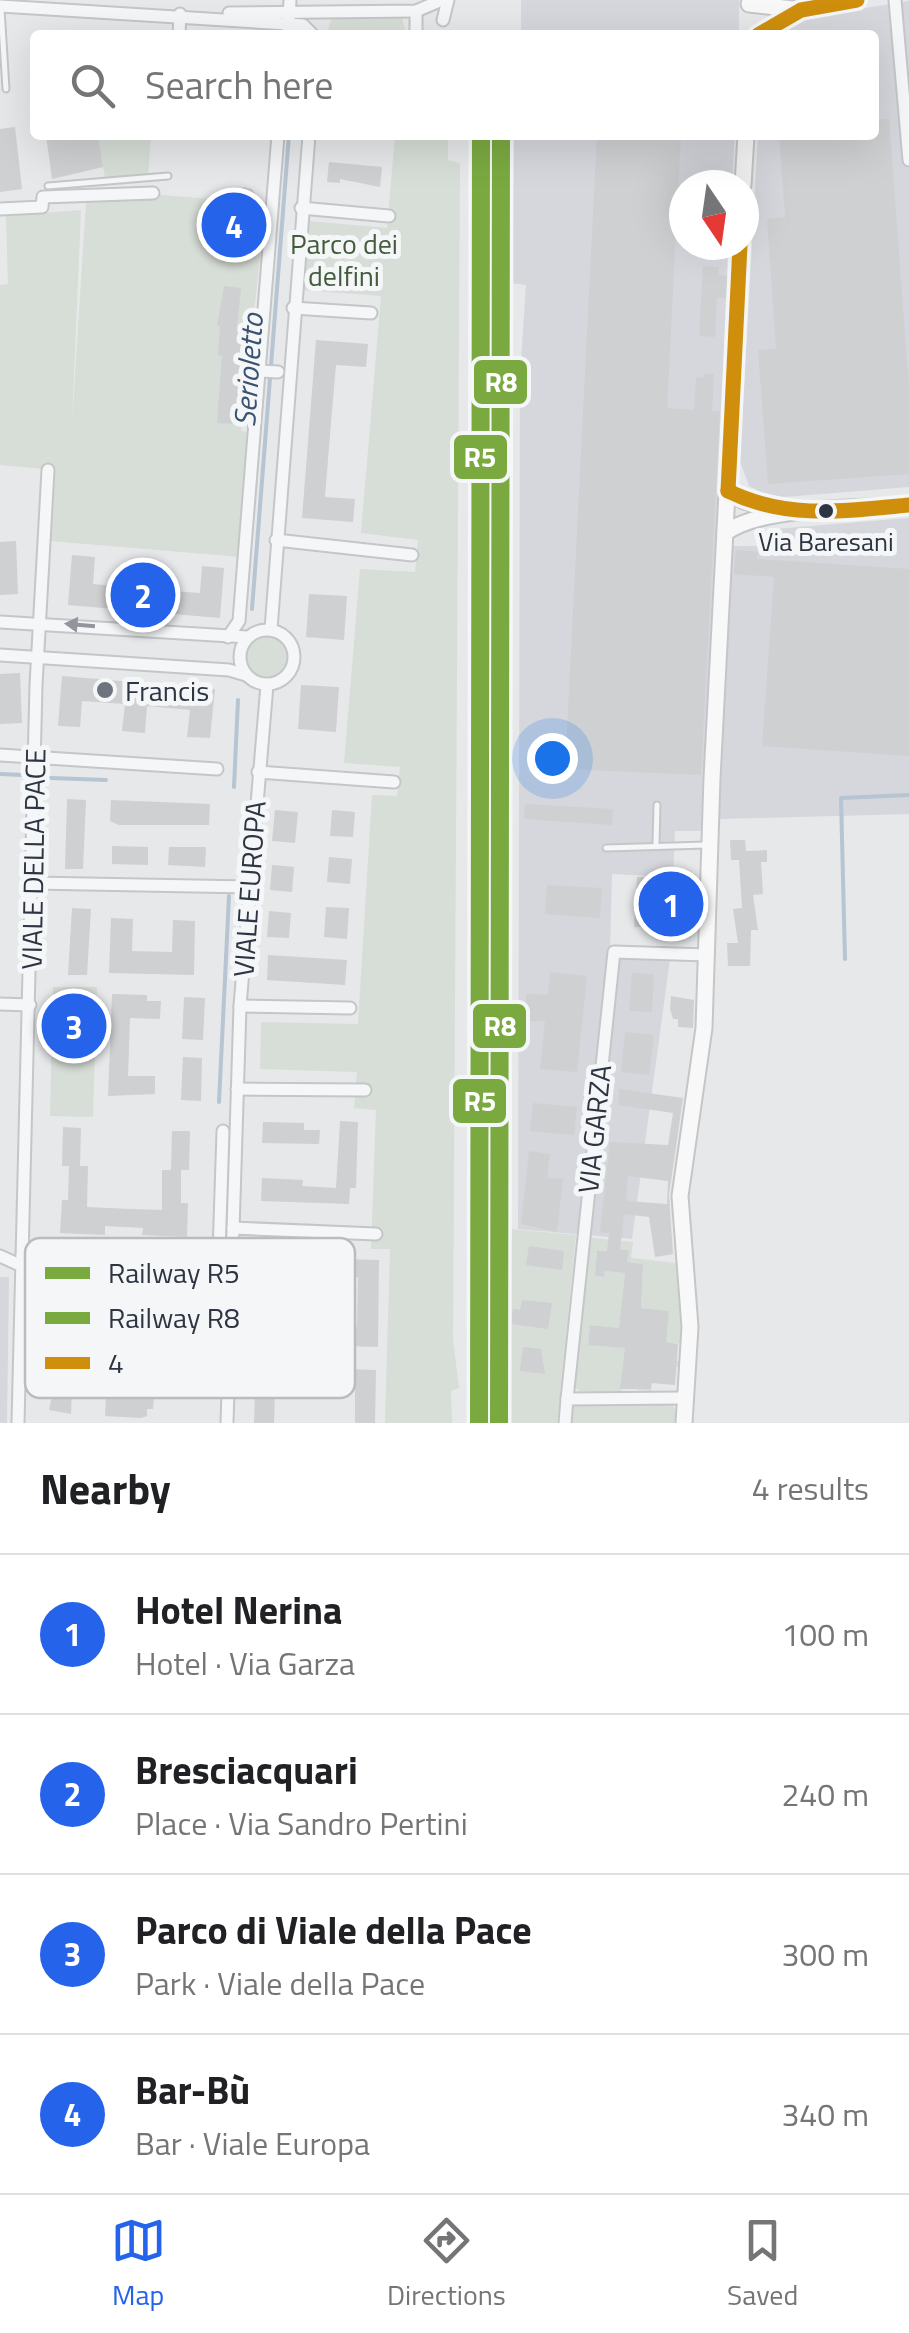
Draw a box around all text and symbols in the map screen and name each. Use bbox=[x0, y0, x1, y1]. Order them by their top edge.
search box bbox=[30, 30, 879, 140]
text: Search here bbox=[145, 56, 333, 114]
icon: search bbox=[65, 58, 120, 113]
north arrow bbox=[669, 170, 759, 260]
pin: 4 bbox=[202, 188, 266, 262]
park label: Parco dei delfini bbox=[290, 222, 398, 297]
water label: Serioletto bbox=[221, 311, 275, 428]
line badge: R8 bbox=[472, 358, 529, 406]
text: R8 bbox=[484, 360, 518, 403]
line badge: R5 bbox=[452, 433, 509, 481]
text: R5 bbox=[463, 435, 497, 478]
marker: Via Baresani bbox=[816, 501, 836, 521]
place label: Via Baresani bbox=[758, 522, 894, 561]
pin: 2 bbox=[110, 558, 176, 632]
one-way arrow bbox=[64, 617, 96, 633]
place label: Francis bbox=[125, 669, 209, 712]
marker: Francis bbox=[94, 679, 116, 701]
your location bbox=[527, 733, 578, 784]
street label: VIALE DELLA PACE bbox=[10, 748, 56, 970]
street label: VIALE EUROPA bbox=[221, 799, 277, 979]
pin: 1 bbox=[638, 866, 704, 942]
pin: 3 bbox=[42, 988, 106, 1064]
line badge: R8 bbox=[471, 1002, 528, 1050]
text: R8 bbox=[483, 1004, 517, 1047]
street label: VIA GARZA bbox=[566, 1062, 622, 1195]
line badge: R5 bbox=[451, 1077, 508, 1125]
text: R5 bbox=[463, 1079, 497, 1122]
legend bbox=[25, 1238, 355, 1398]
text: Railway R5 bbox=[108, 1251, 240, 1294]
text: Railway R8 bbox=[108, 1296, 240, 1339]
text: 4 bbox=[108, 1341, 124, 1384]
text: Nearby bbox=[40, 1456, 171, 1520]
text: 4 results bbox=[752, 1464, 869, 1512]
text: Hotel Nerina bbox=[135, 1581, 342, 1639]
text: 1 bbox=[64, 1610, 81, 1658]
text: 100 m bbox=[781, 1610, 869, 1658]
text: Hotel · Via Garza bbox=[135, 1639, 355, 1687]
text: Bresciacquari bbox=[135, 1741, 358, 1799]
text: 2 bbox=[64, 1770, 81, 1818]
text: 240 m bbox=[781, 1770, 869, 1818]
text: Place · Via Sandro Pertini bbox=[135, 1799, 468, 1847]
text: Parco di Viale della Pace bbox=[135, 1901, 532, 1959]
text: 3 bbox=[64, 1930, 81, 1978]
text: 300 m bbox=[781, 1930, 869, 1978]
text: Park · Viale della Pace bbox=[135, 1959, 425, 2007]
text: Bar-Bù bbox=[135, 2061, 250, 2119]
text: 4 bbox=[64, 2090, 81, 2138]
text: 340 m bbox=[781, 2090, 869, 2138]
text: Bar · Viale Europa bbox=[135, 2119, 370, 2167]
tab: Map bbox=[111, 2213, 166, 2316]
tab: Directions bbox=[387, 2213, 506, 2316]
tab: Saved bbox=[727, 2213, 798, 2316]

